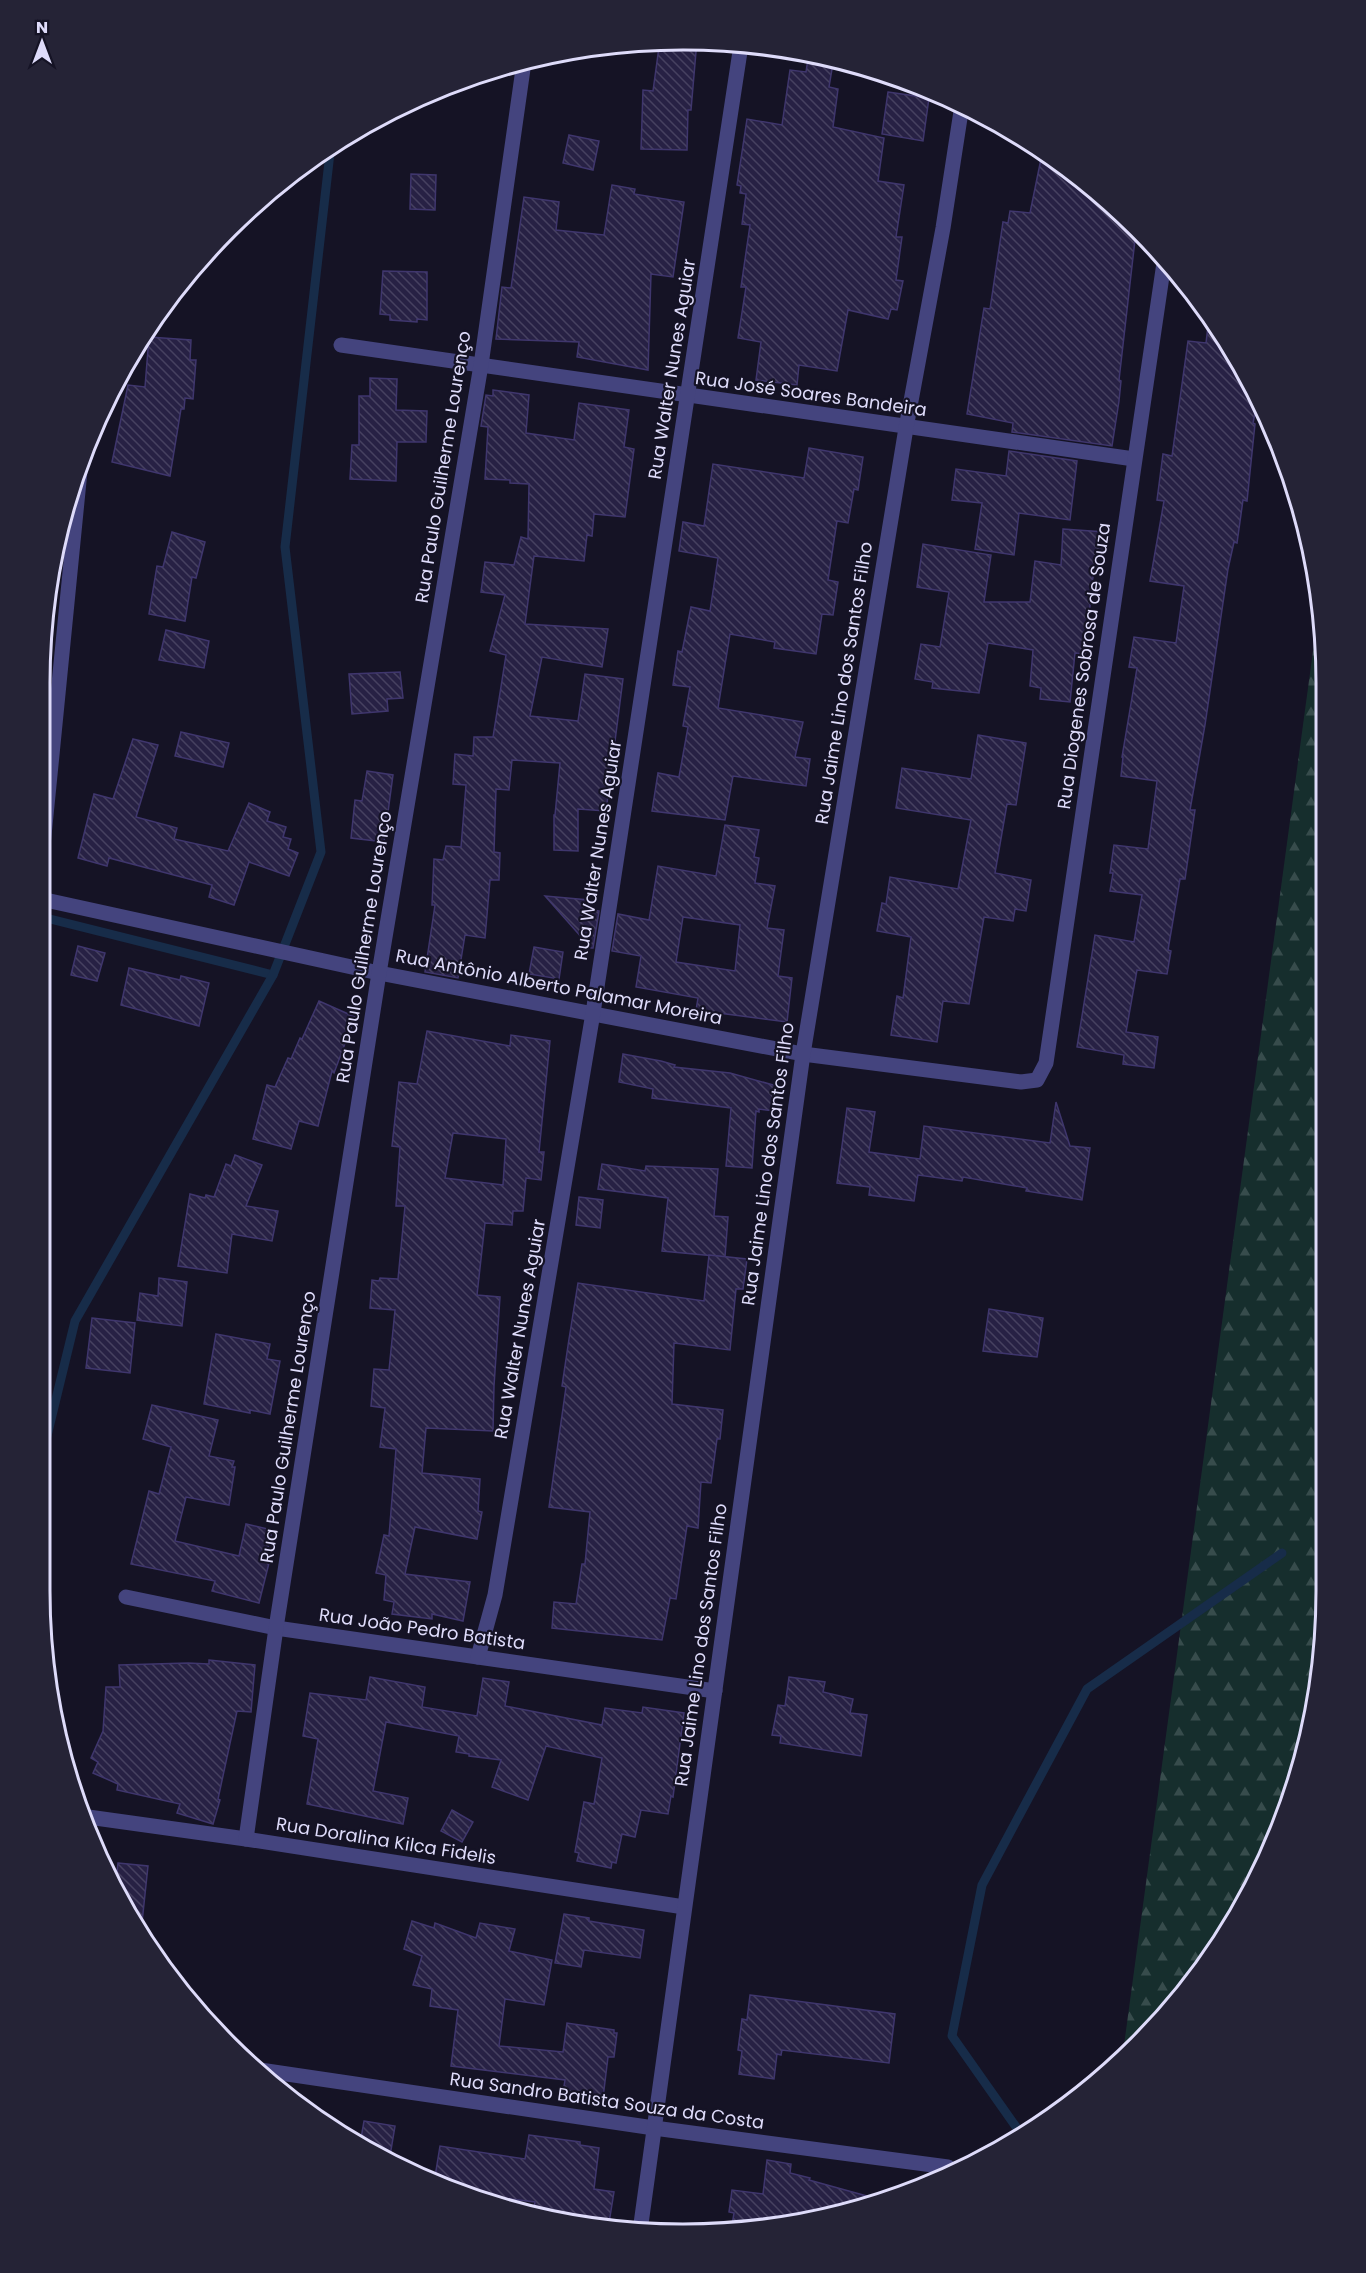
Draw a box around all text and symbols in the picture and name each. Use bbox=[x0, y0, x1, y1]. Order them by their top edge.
north arrow bbox=[12, 12, 72, 72]
text: N bbox=[36, 16, 48, 39]
street label: Rua Walter Nunes Aguiar bbox=[642, 257, 701, 481]
street label: Rua Paulo Guilherme Lourenço bbox=[409, 329, 476, 605]
street label: Rua José Soares Bandeira bbox=[694, 365, 928, 422]
street label: Rua Diogenes Sobrosa de Souza bbox=[1051, 521, 1116, 811]
street label: Rua Jaime Lino dos Santos Filho bbox=[809, 540, 878, 826]
street label: Rua Walter Nunes Aguiar bbox=[568, 738, 627, 962]
street label: Rua Paulo Guilherme Lourenço bbox=[330, 809, 397, 1085]
street label: Rua Antônio Alberto Palamar Moreira bbox=[393, 943, 725, 1031]
street label: Rua Jaime Lino dos Santos Filho bbox=[735, 1021, 800, 1307]
street label: Rua Walter Nunes Aguiar bbox=[488, 1217, 551, 1441]
street label: Rua Paulo Guilherme Lourenço bbox=[254, 1289, 321, 1565]
street label: Rua Jaime Lino dos Santos Filho bbox=[668, 1502, 733, 1788]
street label: Rua João Pedro Batista bbox=[317, 1602, 527, 1655]
street label: Rua Doralina Kilca Fidelis bbox=[274, 1811, 498, 1870]
street label: Rua Sandro Batista Souza da Costa bbox=[448, 2066, 766, 2135]

